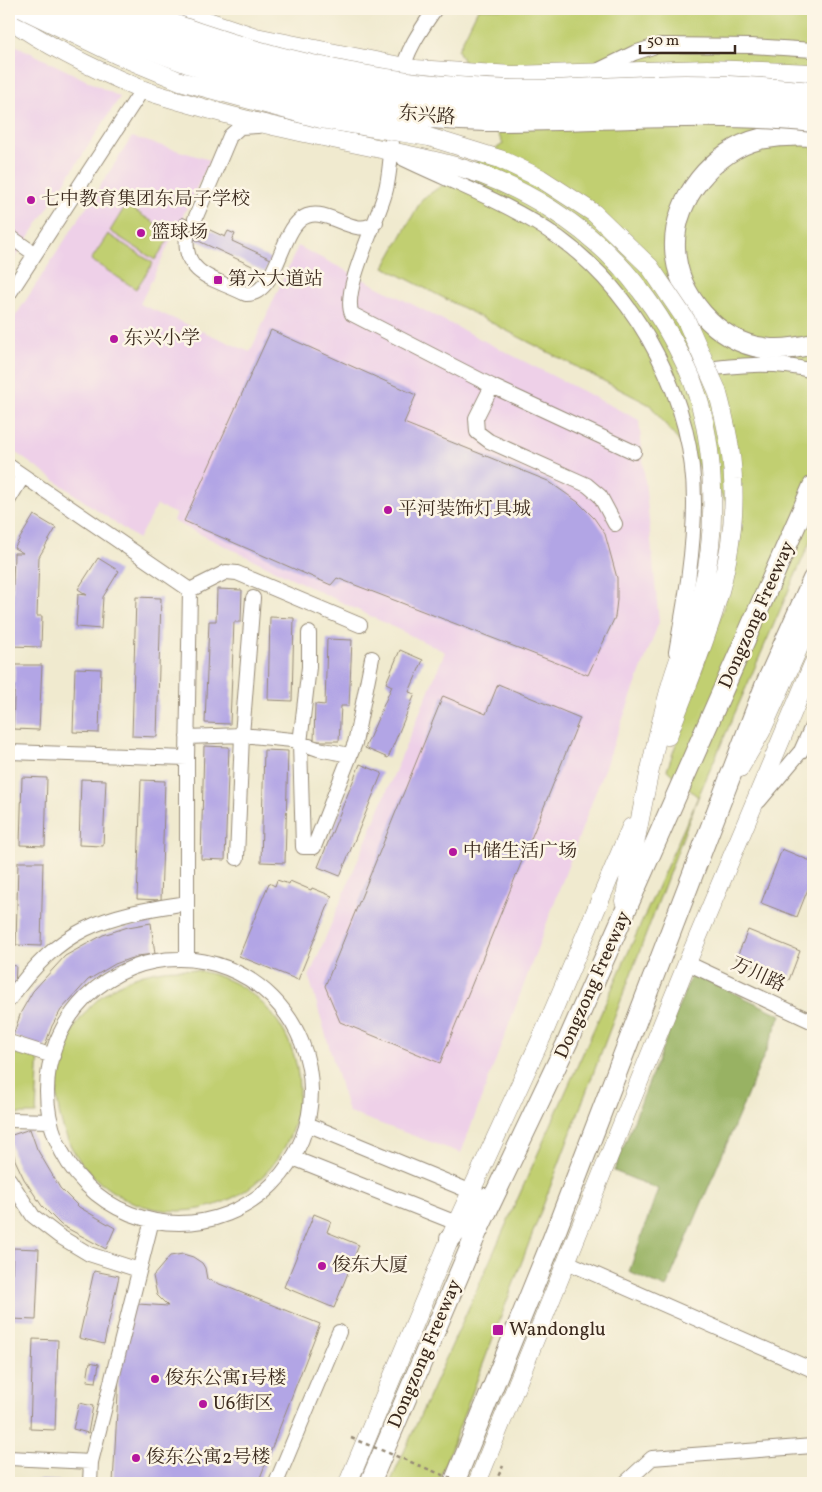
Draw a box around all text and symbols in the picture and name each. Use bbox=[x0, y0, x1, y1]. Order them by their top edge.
scale bar bbox=[640, 22, 734, 54]
text: 50 m bbox=[647, 31, 679, 52]
street label: 东兴路 bbox=[397, 101, 457, 131]
place label: 七中教育集团东局子学校 bbox=[41, 187, 250, 213]
marker: 七中教育集团东局子学校 bbox=[25, 194, 37, 206]
place label: 篮球场 bbox=[151, 220, 208, 246]
marker: 篮球场 bbox=[135, 227, 147, 239]
place label: 第六大道站 bbox=[228, 267, 323, 293]
marker: 第六大道站 bbox=[212, 274, 224, 286]
place label: 东兴小学 bbox=[124, 326, 200, 352]
marker: 东兴小学 bbox=[108, 333, 120, 345]
place label: 平河装饰灯具城 bbox=[398, 497, 531, 523]
marker: 平河装饰灯具城 bbox=[382, 504, 394, 516]
street label: Dongzong Freeway bbox=[713, 537, 801, 693]
place label: 中储生活广场 bbox=[463, 839, 577, 865]
marker: 中储生活广场 bbox=[447, 846, 459, 858]
street label: Dongzong Freeway bbox=[549, 907, 637, 1063]
street label: 万川路 bbox=[727, 951, 789, 999]
place label: 俊东大厦 bbox=[332, 1253, 408, 1279]
marker: 俊东大厦 bbox=[316, 1260, 328, 1272]
street label: Dongzong Freeway bbox=[382, 1276, 468, 1432]
place label: Wandonglu bbox=[509, 1317, 606, 1343]
marker: Wandonglu bbox=[491, 1323, 505, 1337]
place label: 俊东公寓1号楼 bbox=[165, 1366, 286, 1392]
marker: 俊东公寓1号楼 bbox=[149, 1373, 161, 1385]
place label: U6街区 bbox=[213, 1391, 273, 1417]
marker: U6街区 bbox=[197, 1398, 209, 1410]
place label: 俊东公寓2号楼 bbox=[146, 1445, 270, 1471]
marker: 俊东公寓2号楼 bbox=[130, 1452, 142, 1464]

